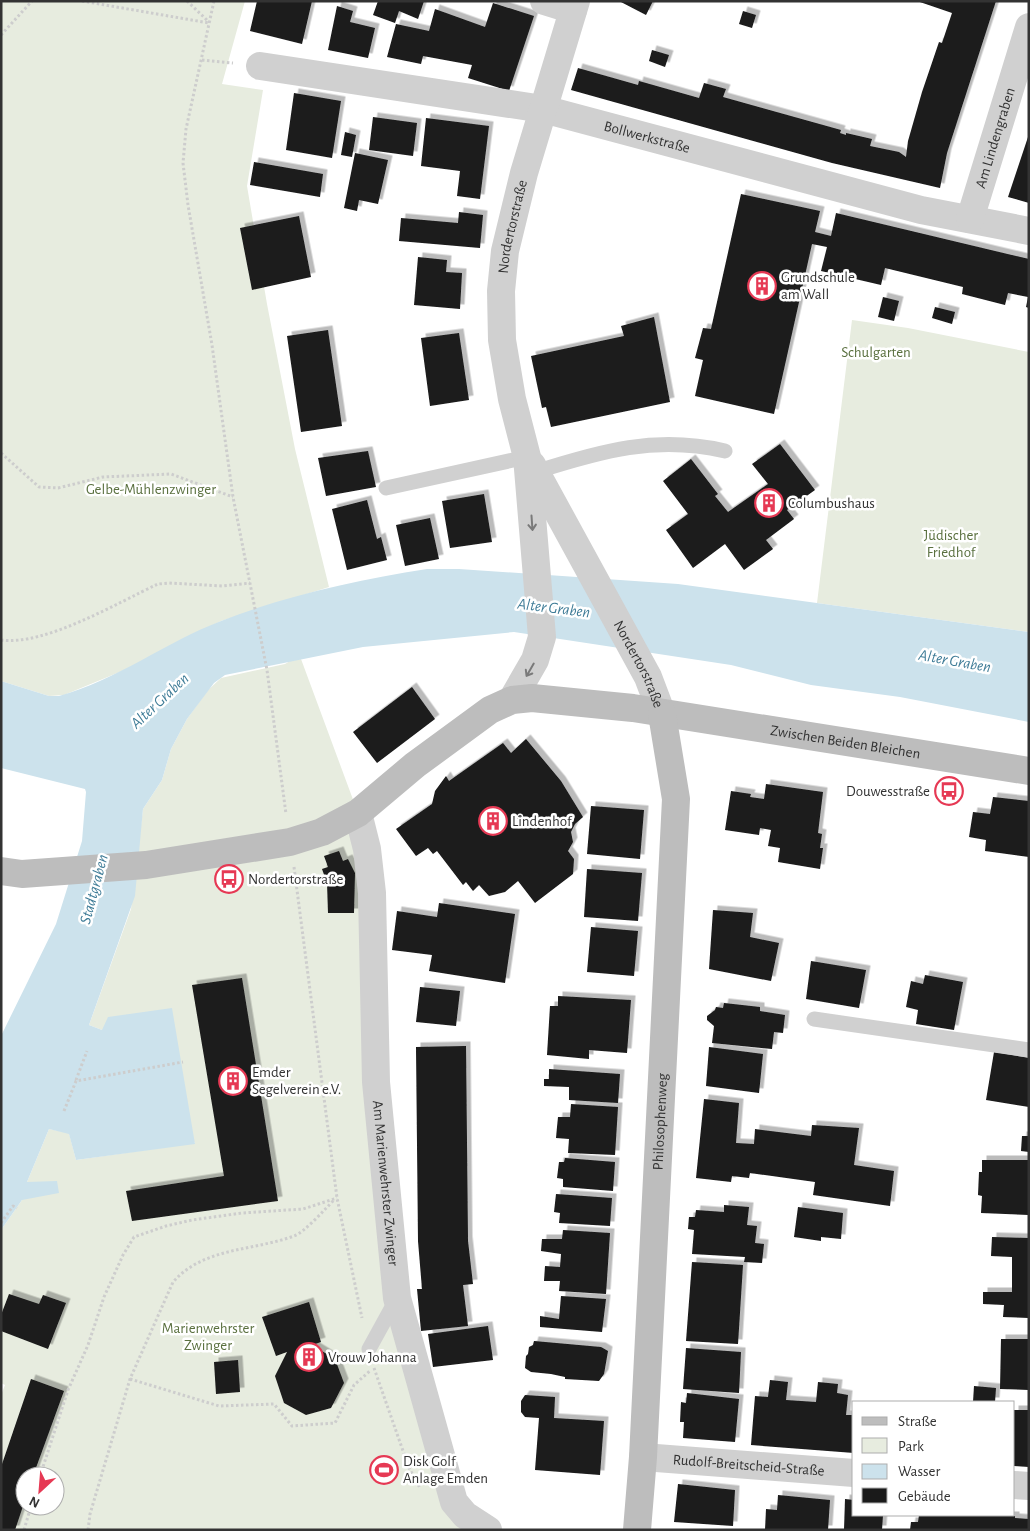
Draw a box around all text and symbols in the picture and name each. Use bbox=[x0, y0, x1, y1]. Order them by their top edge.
street label: Am Lindengraben bbox=[973, 86, 1018, 190]
street label: Bollwerkstraße bbox=[602, 119, 692, 156]
street label: Nordertorstraße bbox=[496, 178, 530, 274]
place label: Grundschule am Wall bbox=[781, 270, 855, 302]
building icon: Grundschule am Wall bbox=[747, 271, 777, 301]
park label: Schulgarten bbox=[841, 345, 911, 360]
park label: Gelbe-Mühlenzwinger bbox=[86, 482, 216, 497]
building icon: Columbushaus bbox=[754, 488, 784, 518]
place label: Columbushaus bbox=[788, 496, 875, 511]
one-way arrow bbox=[527, 515, 537, 531]
park label: Jüdischer Friedhof bbox=[924, 528, 978, 560]
water label: Alter Graben bbox=[516, 595, 591, 620]
street label: Nordertorstraße bbox=[611, 618, 666, 710]
water label: Alter Graben bbox=[917, 647, 992, 675]
one-way arrow bbox=[524, 662, 534, 676]
water label: Alter Graben bbox=[127, 670, 192, 732]
street label: Zwischen Beiden Bleichen bbox=[769, 723, 921, 762]
bus stop icon: Douwesstraße bbox=[934, 776, 964, 806]
place label: Douwesstraße bbox=[846, 784, 930, 799]
building icon: Lindenhof bbox=[478, 806, 508, 836]
place label: Lindenhof bbox=[512, 814, 573, 829]
water label: Stadtgraben bbox=[77, 853, 111, 926]
bus stop icon: Nordertorstraße bbox=[214, 864, 244, 894]
place label: Nordertorstraße bbox=[248, 872, 343, 887]
place label: Emder Segelverein e.V. bbox=[252, 1065, 341, 1097]
building icon: Emder Segelverein e.V. bbox=[218, 1066, 248, 1096]
street label: Philosophenweg bbox=[650, 1072, 670, 1171]
street label: Am Marienwehrster Zwinger bbox=[370, 1100, 401, 1267]
park label: Marienwehrster Zwinger bbox=[162, 1321, 254, 1353]
building icon: Vrouw Johanna bbox=[294, 1342, 324, 1372]
place label: Vrouw Johanna bbox=[328, 1350, 417, 1365]
legend bbox=[852, 1401, 1015, 1516]
text: Straße bbox=[898, 1414, 937, 1429]
text: Park bbox=[898, 1439, 924, 1454]
street label: Rudolf-Breitscheid-Straße bbox=[672, 1452, 825, 1479]
place label: Disk Golf Anlage Emden bbox=[403, 1454, 488, 1486]
sports icon: Disk Golf Anlage Emden bbox=[369, 1455, 399, 1485]
text: Wasser bbox=[898, 1464, 941, 1479]
north arrow bbox=[15, 1466, 65, 1516]
text: Gebäude bbox=[898, 1489, 951, 1504]
text: N bbox=[27, 1493, 42, 1510]

